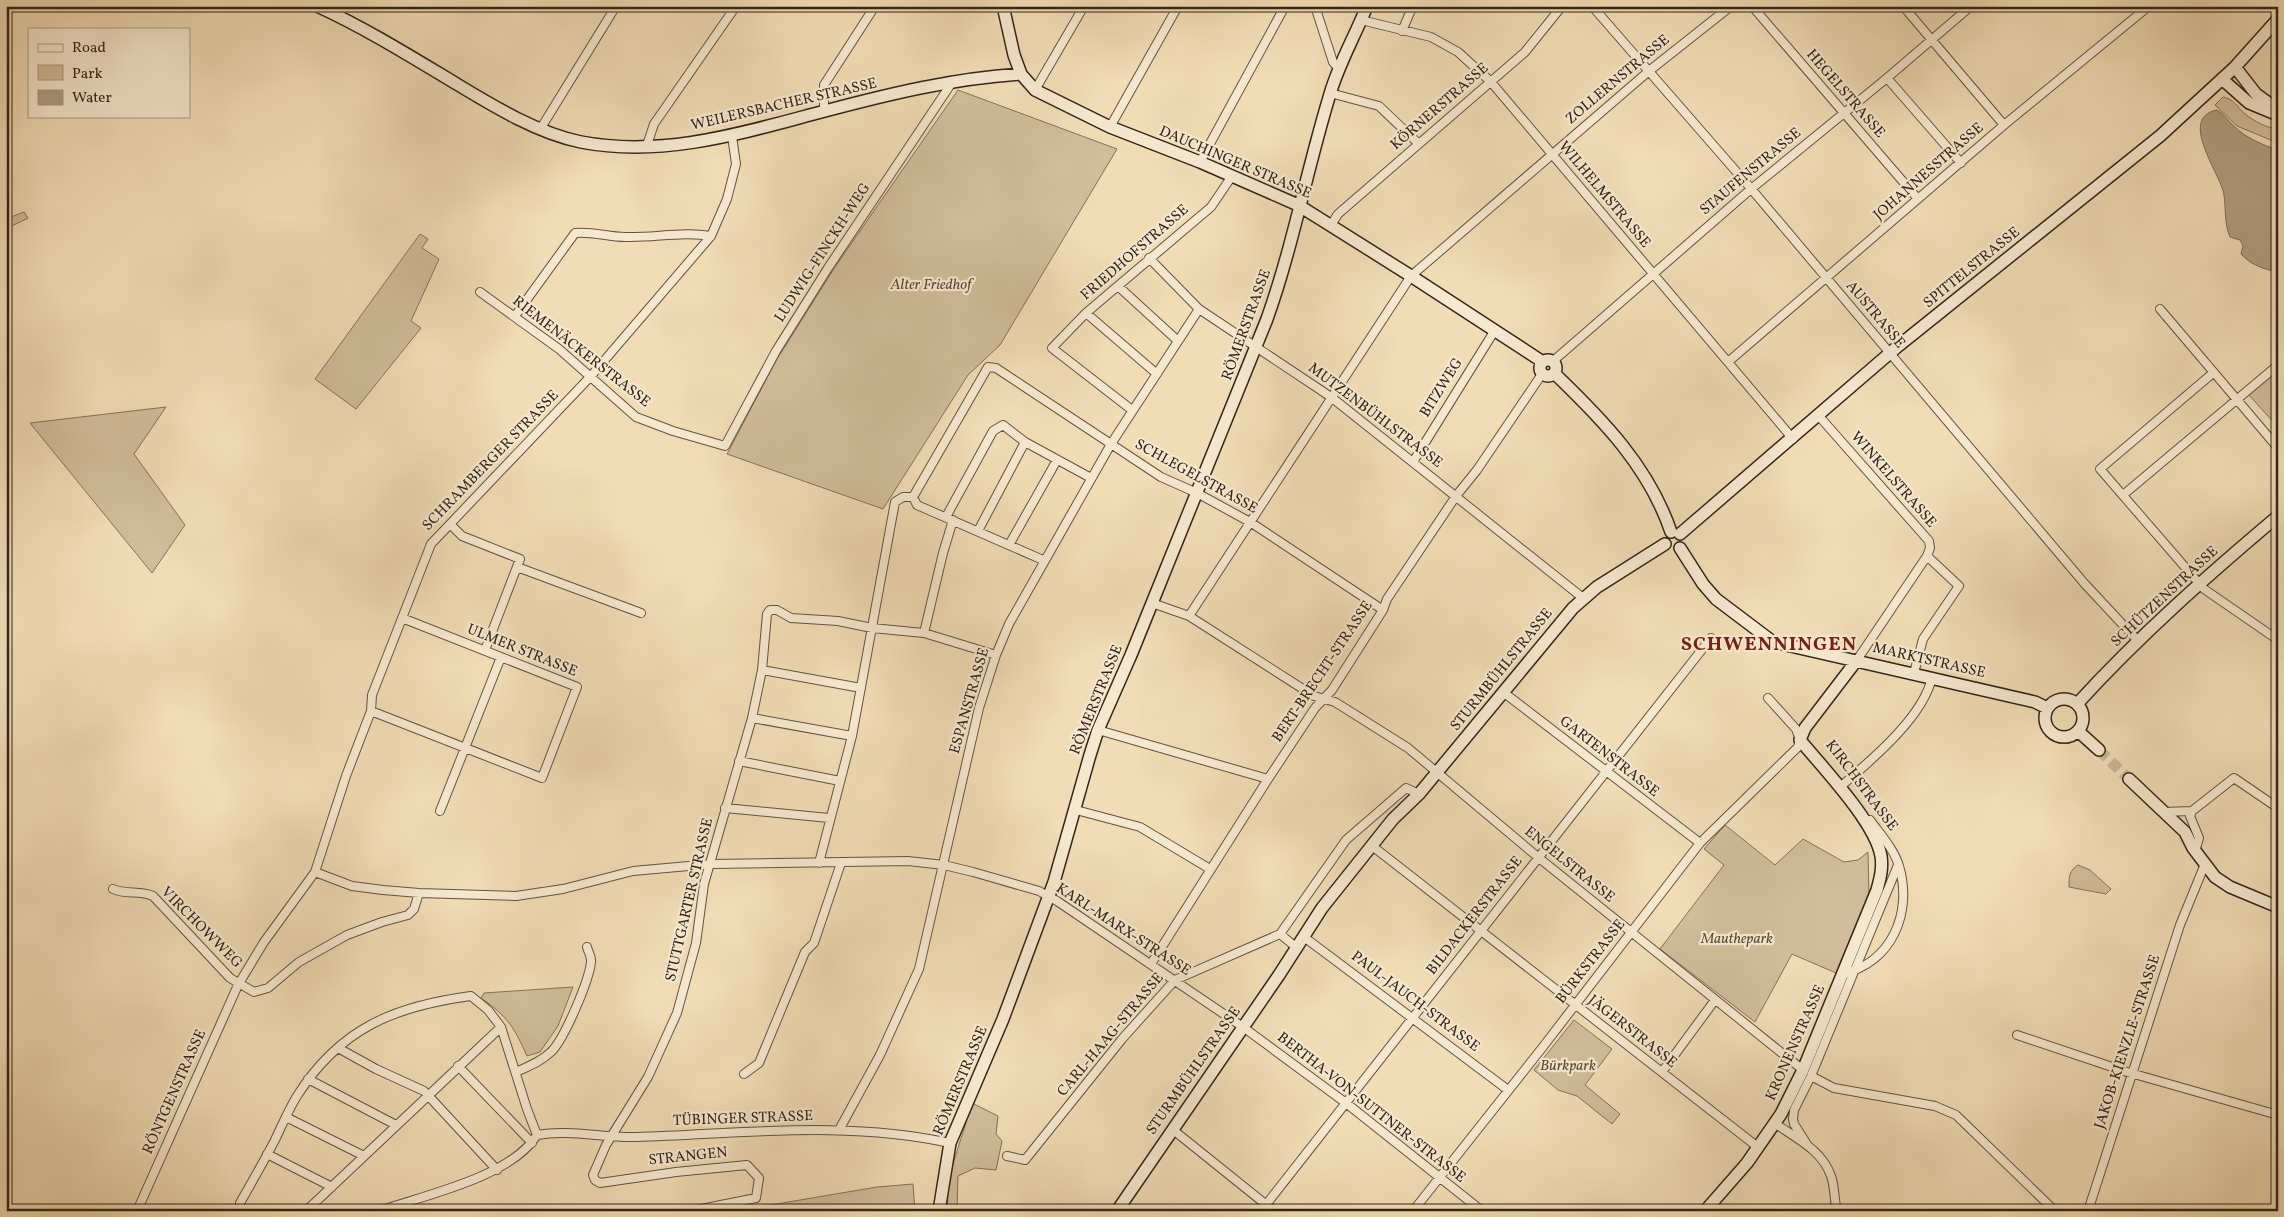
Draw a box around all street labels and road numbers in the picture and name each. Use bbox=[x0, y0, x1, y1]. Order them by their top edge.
street label: ZOLLERNSTRASSE bbox=[1561, 30, 1675, 130]
street label: HEGELSTRASSE bbox=[1801, 45, 1889, 143]
street label: KÖRNERSTRASSE bbox=[1386, 58, 1494, 156]
street label: WEILERSBACHER STRASSE bbox=[689, 73, 879, 137]
street label: JOHANNESSTRASSE bbox=[1869, 118, 1989, 226]
street label: DAUCHINGER STRASSE bbox=[1155, 121, 1315, 205]
street label: STAUFENSTRASSE bbox=[1696, 123, 1806, 221]
street label: WILHELMSTRASSE bbox=[1553, 137, 1655, 253]
street label: LUDWIG-FINCKH-WEG bbox=[770, 179, 876, 327]
street label: FRIEDHOFSTRASSE bbox=[1076, 200, 1194, 306]
street label: SPITTELSTRASSE bbox=[1919, 222, 2025, 314]
street label: RÖMERSTRASSE bbox=[1217, 266, 1277, 384]
street label: AUSTRASSE bbox=[1840, 277, 1910, 353]
street label: RIEMENÄCKERSTRASSE bbox=[507, 291, 655, 413]
street label: BITZWEG bbox=[1415, 354, 1469, 422]
street label: MUTZENBÜHLSTRASSE bbox=[1303, 358, 1447, 474]
street label: SCHRAMBERGER STRASSE bbox=[418, 386, 564, 536]
street label: WINKELSTRASSE bbox=[1845, 427, 1941, 533]
street label: SCHLEGELSTRASSE bbox=[1131, 434, 1261, 520]
street label: SCHÜTZENSTRASSE bbox=[2107, 542, 2223, 652]
street label: BERT-BRECHT-STRASSE bbox=[1268, 597, 1378, 747]
street label: STURMBÜHLSTRASSE bbox=[1446, 604, 1558, 736]
street label: ULMER STRASSE bbox=[464, 619, 580, 683]
street label: MARKTSTRASSE bbox=[1870, 638, 1988, 684]
street label: RÖMERSTRASSE bbox=[1065, 642, 1129, 758]
street label: ESPANSTRASSE bbox=[945, 646, 995, 756]
street label: GARTENSTRASSE bbox=[1555, 711, 1663, 803]
street label: KIRCHSTRASSE bbox=[1820, 736, 1902, 836]
street label: STUTTGARTER STRASSE bbox=[661, 816, 719, 984]
street label: ENGELSTRASSE bbox=[1519, 822, 1619, 908]
street label: BILDACKERSTRASSE bbox=[1422, 852, 1528, 980]
street label: KARL-MARX-STRASSE bbox=[1051, 878, 1195, 982]
street label: VIRCHOWWEG bbox=[155, 882, 247, 974]
street label: BÜRKSTRASSE bbox=[1551, 915, 1631, 1009]
street label: PAUL-JAUCH-STRASSE bbox=[1346, 947, 1484, 1057]
street label: JAKOB-KIENZLE-STRASSE bbox=[2090, 952, 2166, 1132]
street label: CARL-HAAG-STRASSE bbox=[1053, 969, 1169, 1101]
street label: KRONENSTRASSE bbox=[1761, 982, 1831, 1104]
street label: JÄGERSTRASSE bbox=[1583, 991, 1681, 1073]
street label: STURMBÜHLSTRASSE bbox=[1142, 1003, 1246, 1139]
street label: RÖMERSTRASSE bbox=[928, 1023, 994, 1139]
street label: RÖNTGENSTRASSE bbox=[138, 1026, 212, 1158]
street label: BERTHA-VON-SUTTNER-STRASSE bbox=[1272, 1028, 1470, 1188]
street label: TÜBINGER STRASSE bbox=[672, 1106, 814, 1132]
street label: STRANGEN bbox=[648, 1142, 728, 1172]

